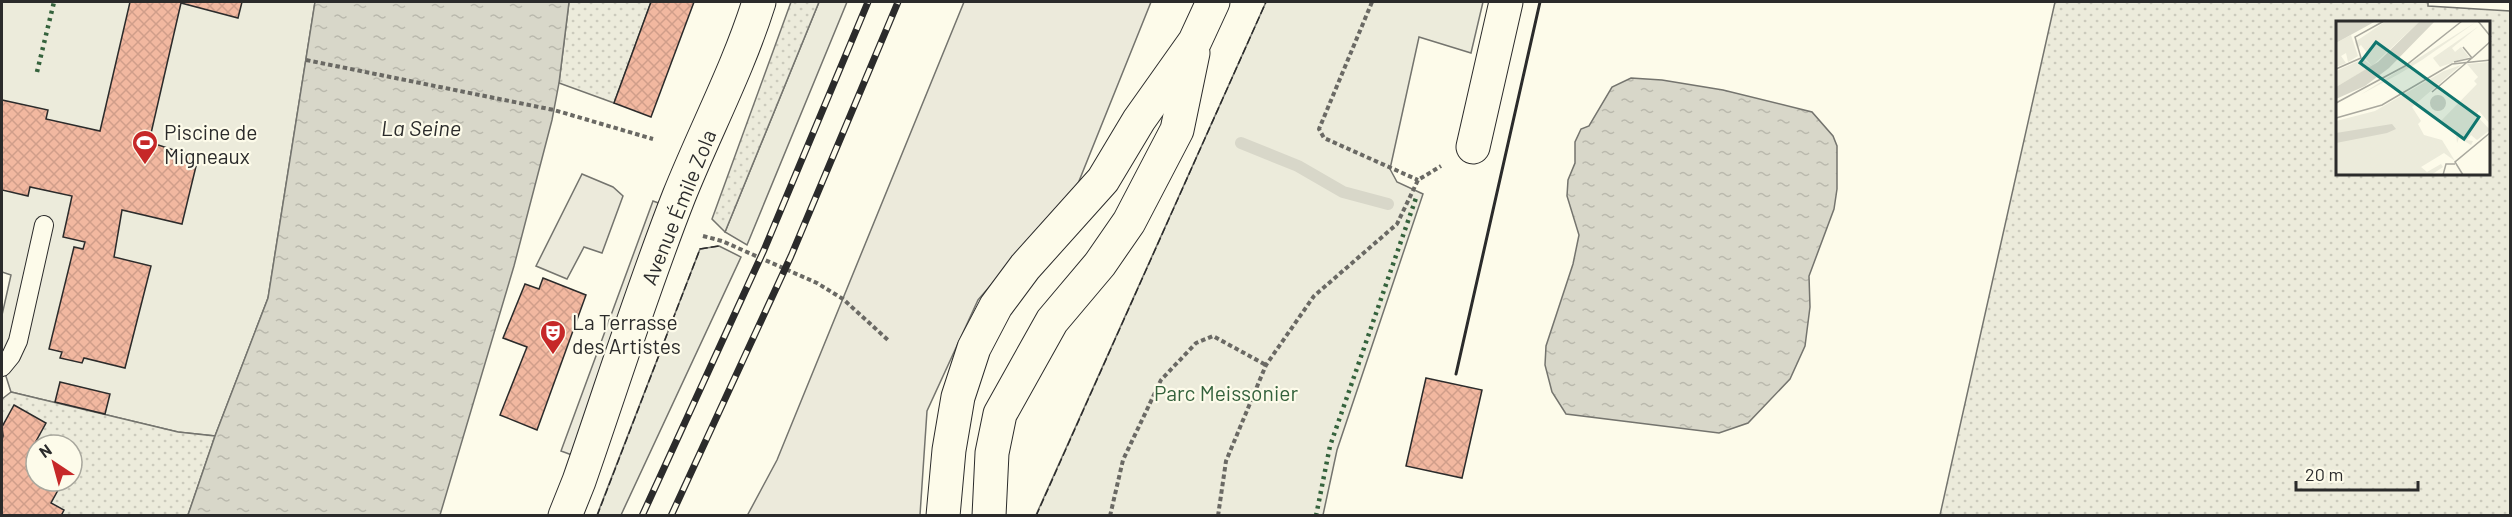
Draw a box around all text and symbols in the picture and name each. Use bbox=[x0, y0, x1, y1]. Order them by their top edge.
inset map bbox=[2336, 21, 2491, 176]
water label: La Seine bbox=[381, 114, 461, 140]
place label: Piscine de Migneaux bbox=[164, 119, 257, 168]
street label: Avenue Émile Zola bbox=[635, 126, 721, 288]
sports icon: Piscine de Migneaux bbox=[130, 128, 160, 166]
place label: La Terrasse des Artistes bbox=[572, 309, 681, 358]
theatre icon: La Terrasse des Artistes bbox=[538, 318, 568, 356]
park label: Parc Meissonier bbox=[1154, 380, 1298, 405]
north arrow bbox=[24, 433, 84, 493]
text: N bbox=[35, 440, 55, 461]
scale bar bbox=[2296, 454, 2418, 492]
text: 20 m bbox=[2305, 463, 2343, 485]

